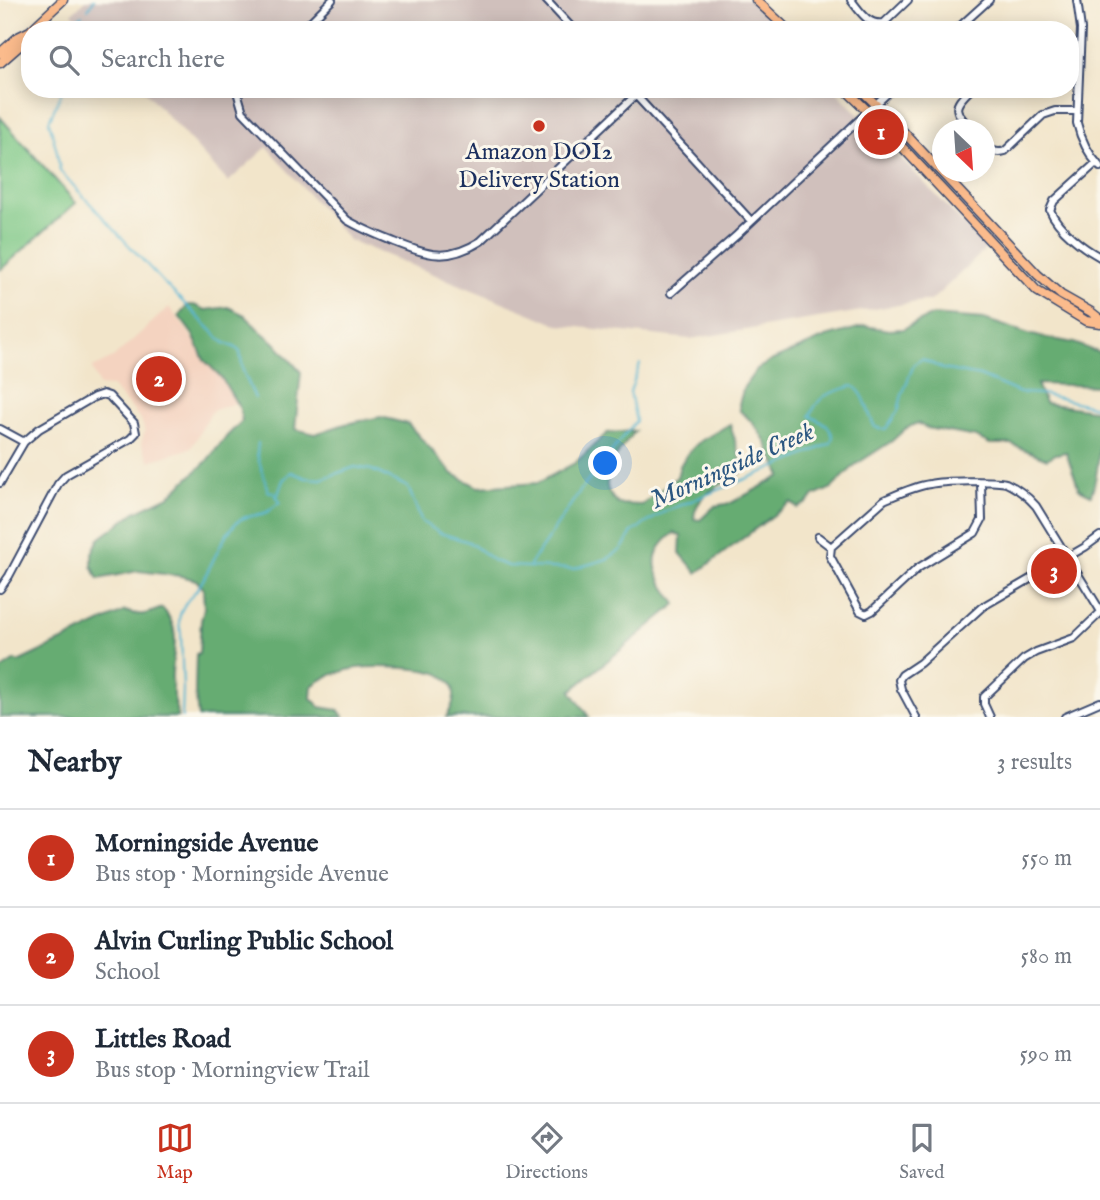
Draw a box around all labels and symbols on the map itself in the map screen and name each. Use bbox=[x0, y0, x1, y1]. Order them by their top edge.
pin: 1 bbox=[858, 106, 904, 158]
marker: Amazon DOI2 Delivery Station bbox=[531, 118, 547, 134]
north arrow bbox=[932, 119, 995, 182]
place label: Amazon DOI2 Delivery Station bbox=[458, 137, 620, 196]
pin: 2 bbox=[136, 353, 182, 405]
water label: Morningside Creek bbox=[645, 415, 820, 518]
your location bbox=[588, 446, 622, 480]
pin: 3 bbox=[1031, 545, 1077, 597]

